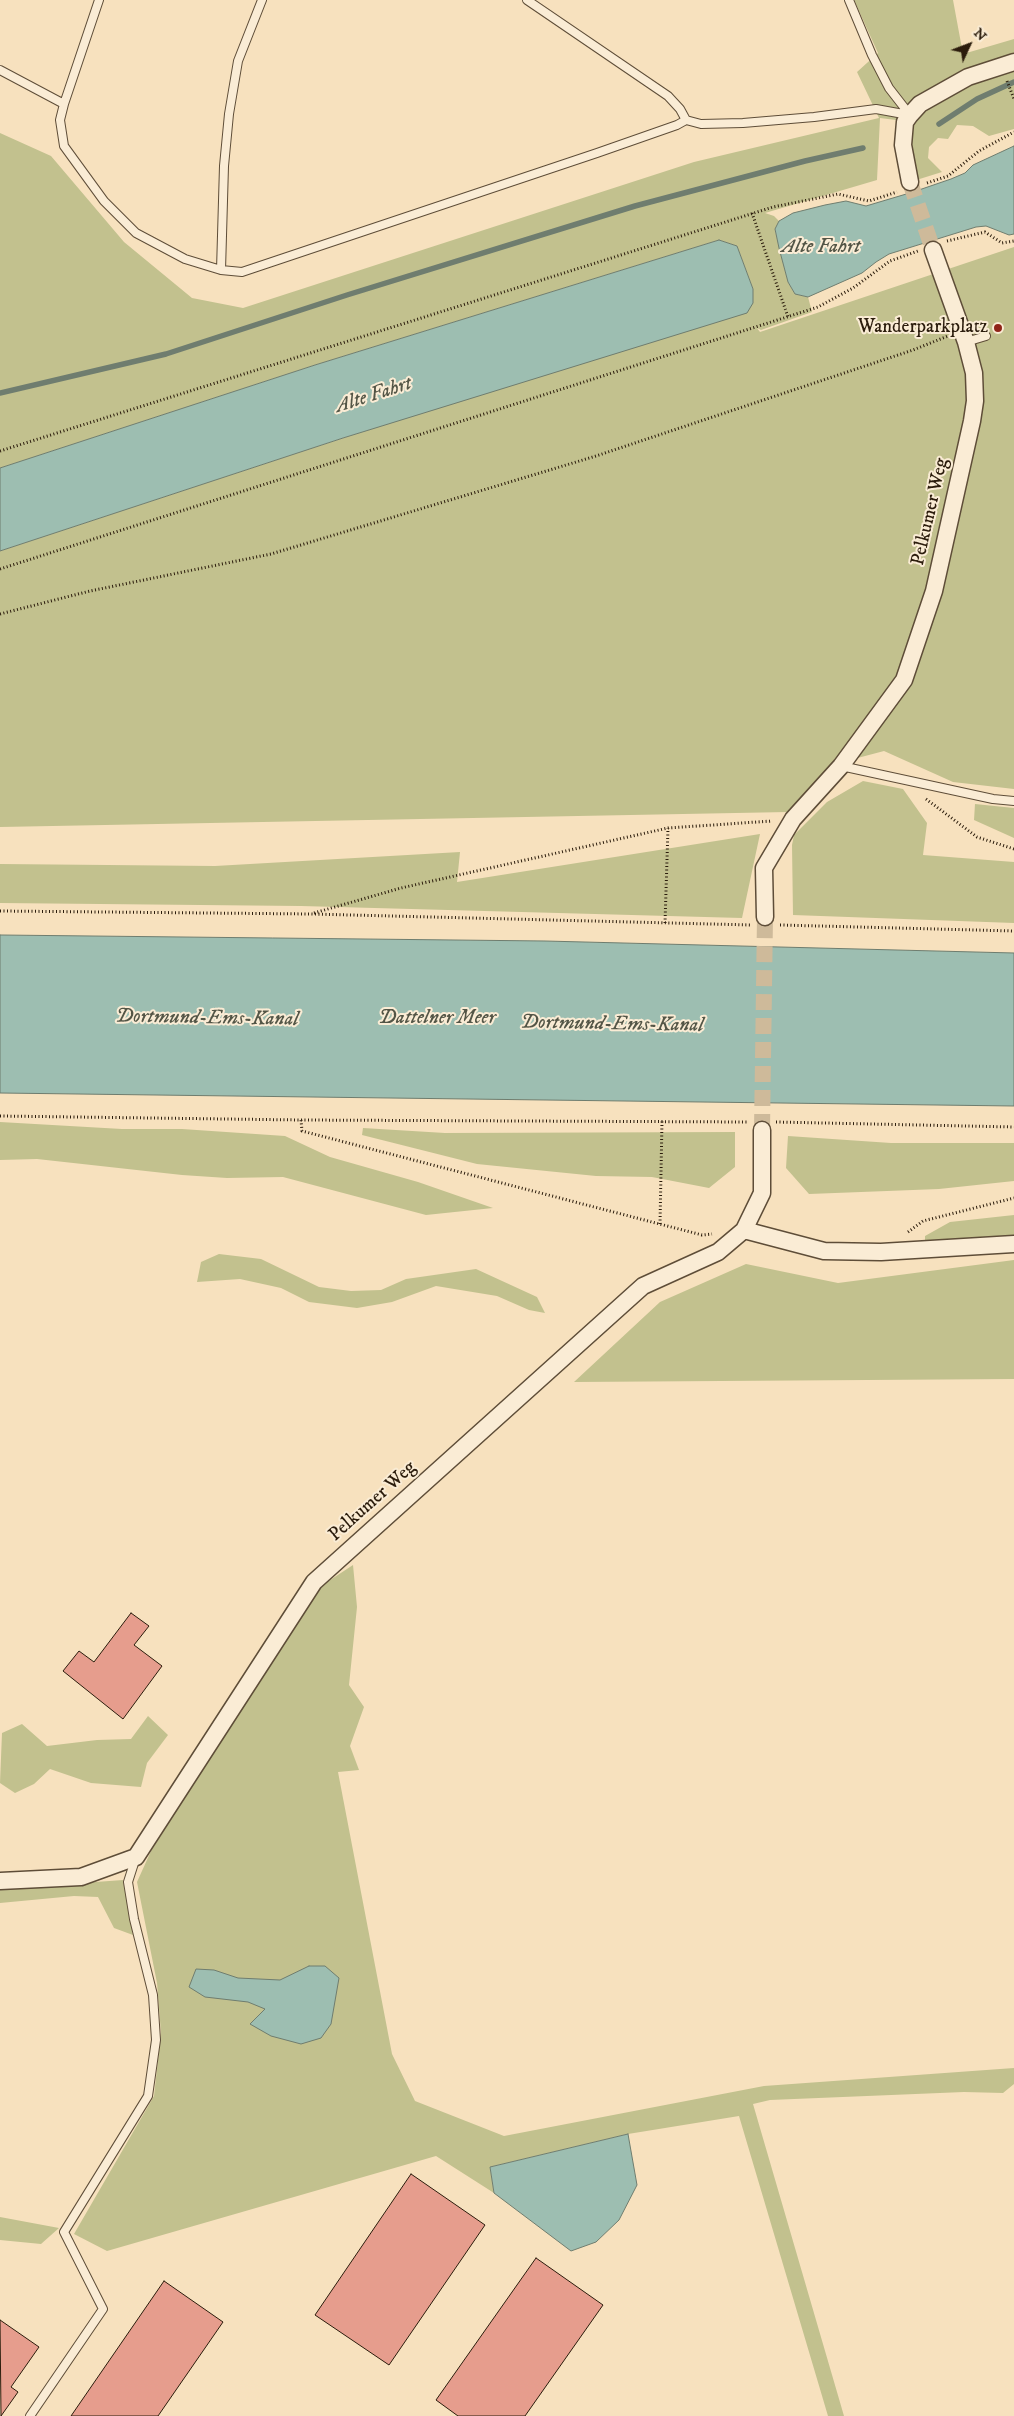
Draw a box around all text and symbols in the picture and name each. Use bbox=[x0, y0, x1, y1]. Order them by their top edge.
north arrow bbox=[944, 20, 994, 70]
text: N bbox=[969, 24, 990, 45]
water label: Alte Fahrt bbox=[782, 236, 860, 260]
place label: Wanderparkplatz bbox=[858, 317, 988, 339]
marker: Wanderparkplatz bbox=[992, 322, 1004, 334]
water label: Alte Fahrt bbox=[333, 372, 415, 420]
street label: Pelkumer Weg bbox=[908, 456, 954, 568]
water label: Dortmund-Ems-Kanal bbox=[115, 1005, 299, 1033]
water label: Dattelner Meer bbox=[378, 1007, 496, 1031]
water label: Dortmund-Ems-Kanal bbox=[520, 1011, 704, 1039]
street label: Pelkumer Weg bbox=[325, 1457, 421, 1547]

